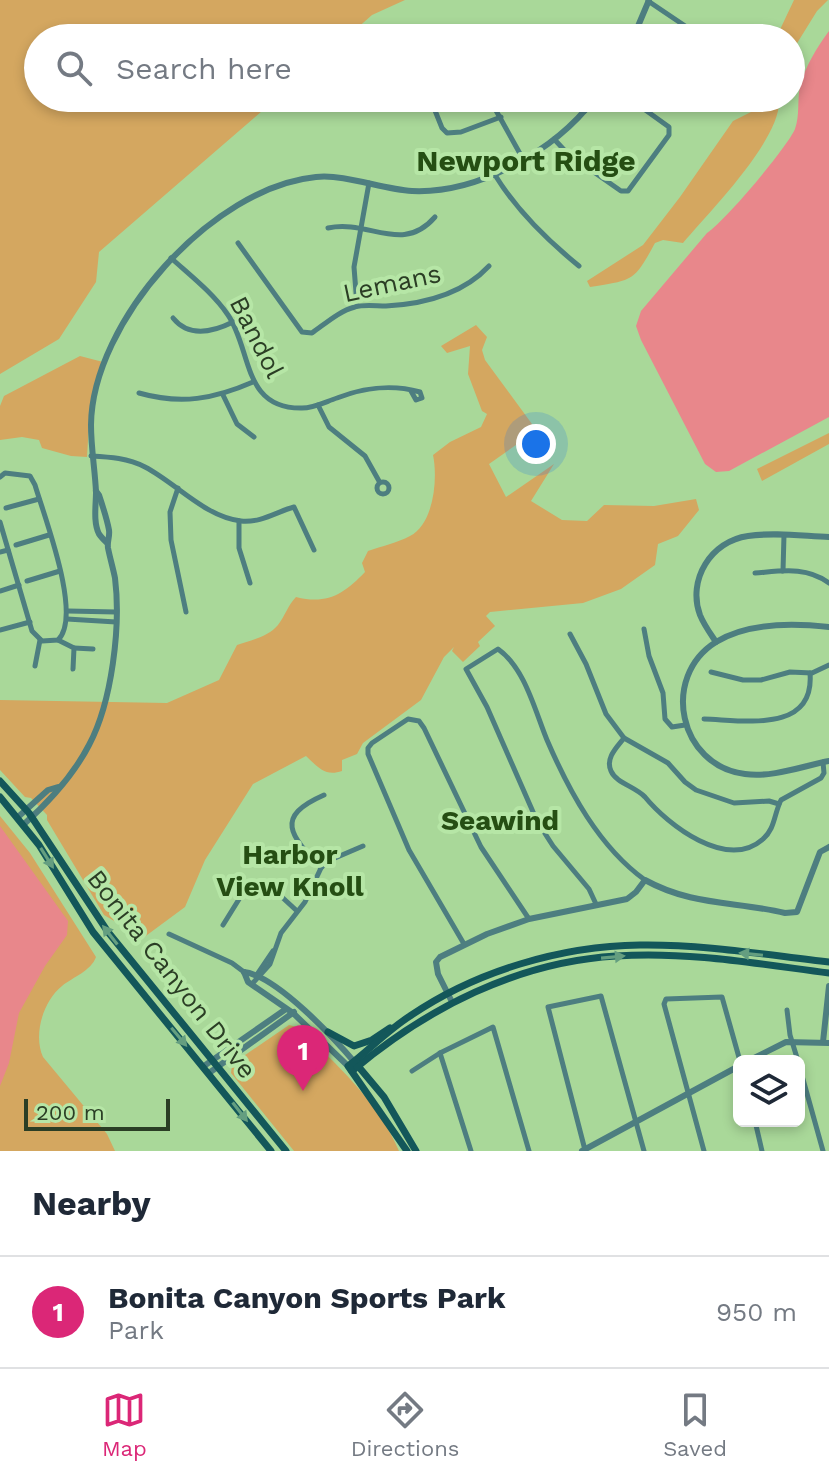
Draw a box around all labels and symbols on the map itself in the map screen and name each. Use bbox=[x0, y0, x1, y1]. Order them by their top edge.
district label: Newport Ridge bbox=[416, 143, 636, 178]
street label: Lemans bbox=[340, 258, 444, 308]
street label: Bandol bbox=[224, 291, 290, 383]
your location bbox=[516, 424, 556, 464]
district label: Seawind bbox=[441, 804, 559, 837]
district label: Harbor View Knoll bbox=[216, 838, 365, 903]
one-way arrow bbox=[40, 848, 55, 869]
street label: Bonita Canyon Drive bbox=[81, 864, 263, 1084]
one-way arrow bbox=[103, 925, 119, 945]
one-way arrow bbox=[739, 947, 764, 960]
one-way arrow bbox=[600, 950, 625, 963]
pin: 1 bbox=[277, 1025, 329, 1091]
one-way arrow bbox=[170, 1026, 187, 1046]
scale bar bbox=[24, 1095, 170, 1131]
one-way arrow bbox=[231, 1102, 248, 1122]

